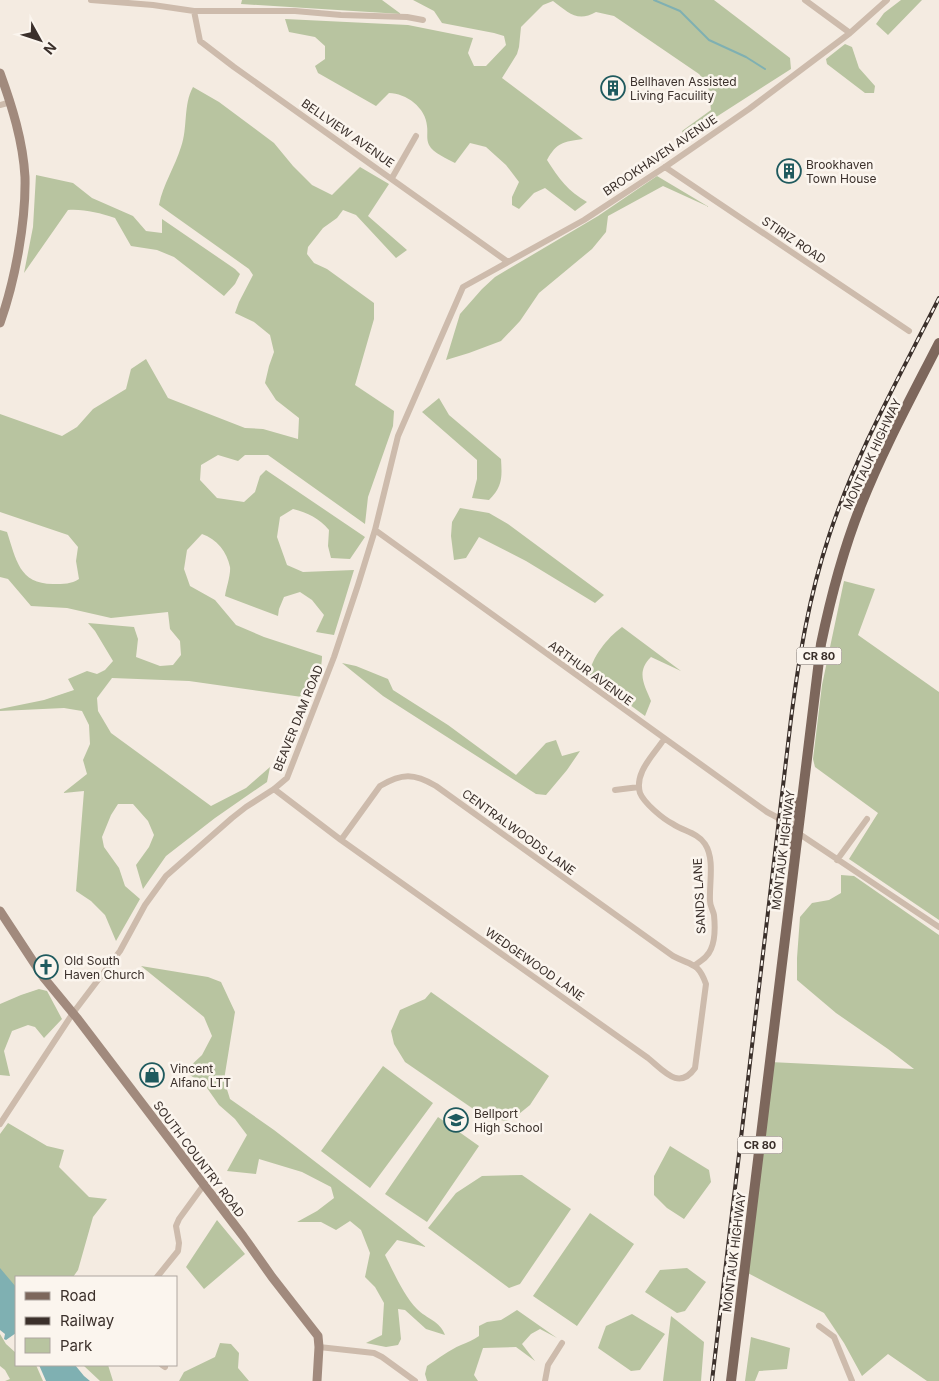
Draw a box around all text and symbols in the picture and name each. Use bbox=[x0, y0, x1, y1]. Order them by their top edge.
north arrow bbox=[15, 15, 65, 65]
text: N bbox=[40, 39, 60, 58]
place label: Bellhaven Assisted Living Facuility bbox=[630, 74, 737, 103]
building icon: Bellhaven Assisted Living Facuility bbox=[600, 75, 626, 101]
street label: BELLVIEW AVENUE bbox=[299, 95, 397, 171]
street label: BROOKHAVEN AVENUE bbox=[600, 111, 720, 199]
place label: Brookhaven Town House bbox=[806, 157, 877, 186]
building icon: Brookhaven Town House bbox=[776, 158, 802, 184]
street label: STIRIZ ROAD bbox=[759, 213, 829, 267]
street label: MONTAUK HIGHWAY bbox=[840, 396, 904, 512]
street label: ARTHUR AVENUE bbox=[546, 637, 636, 709]
road number: CR 80 bbox=[796, 648, 842, 664]
street label: BEAVER DAM ROAD bbox=[270, 663, 326, 773]
street label: CENTRALWOODS LANE bbox=[459, 786, 579, 878]
street label: MONTAUK HIGHWAY bbox=[768, 789, 798, 911]
street label: SANDS LANE bbox=[690, 858, 708, 934]
street label: WEDGEWOOD LANE bbox=[483, 924, 587, 1004]
place label: Old South Haven Church bbox=[64, 953, 145, 982]
church icon: Old South Haven Church bbox=[33, 954, 59, 980]
place label: Vincent Alfano LTT bbox=[170, 1061, 231, 1090]
shop icon: Vincent Alfano LTT bbox=[139, 1062, 165, 1088]
street label: SOUTH COUNTRY ROAD bbox=[150, 1098, 248, 1220]
place label: Bellport High School bbox=[474, 1106, 543, 1135]
school or university icon: Bellport High School bbox=[443, 1107, 469, 1133]
road number: CR 80 bbox=[738, 1136, 782, 1154]
street label: MONTAUK HIGHWAY bbox=[719, 1191, 749, 1313]
legend bbox=[15, 1276, 178, 1366]
text: Road bbox=[60, 1286, 96, 1305]
text: Railway bbox=[60, 1311, 115, 1330]
text: Park bbox=[60, 1336, 93, 1355]

